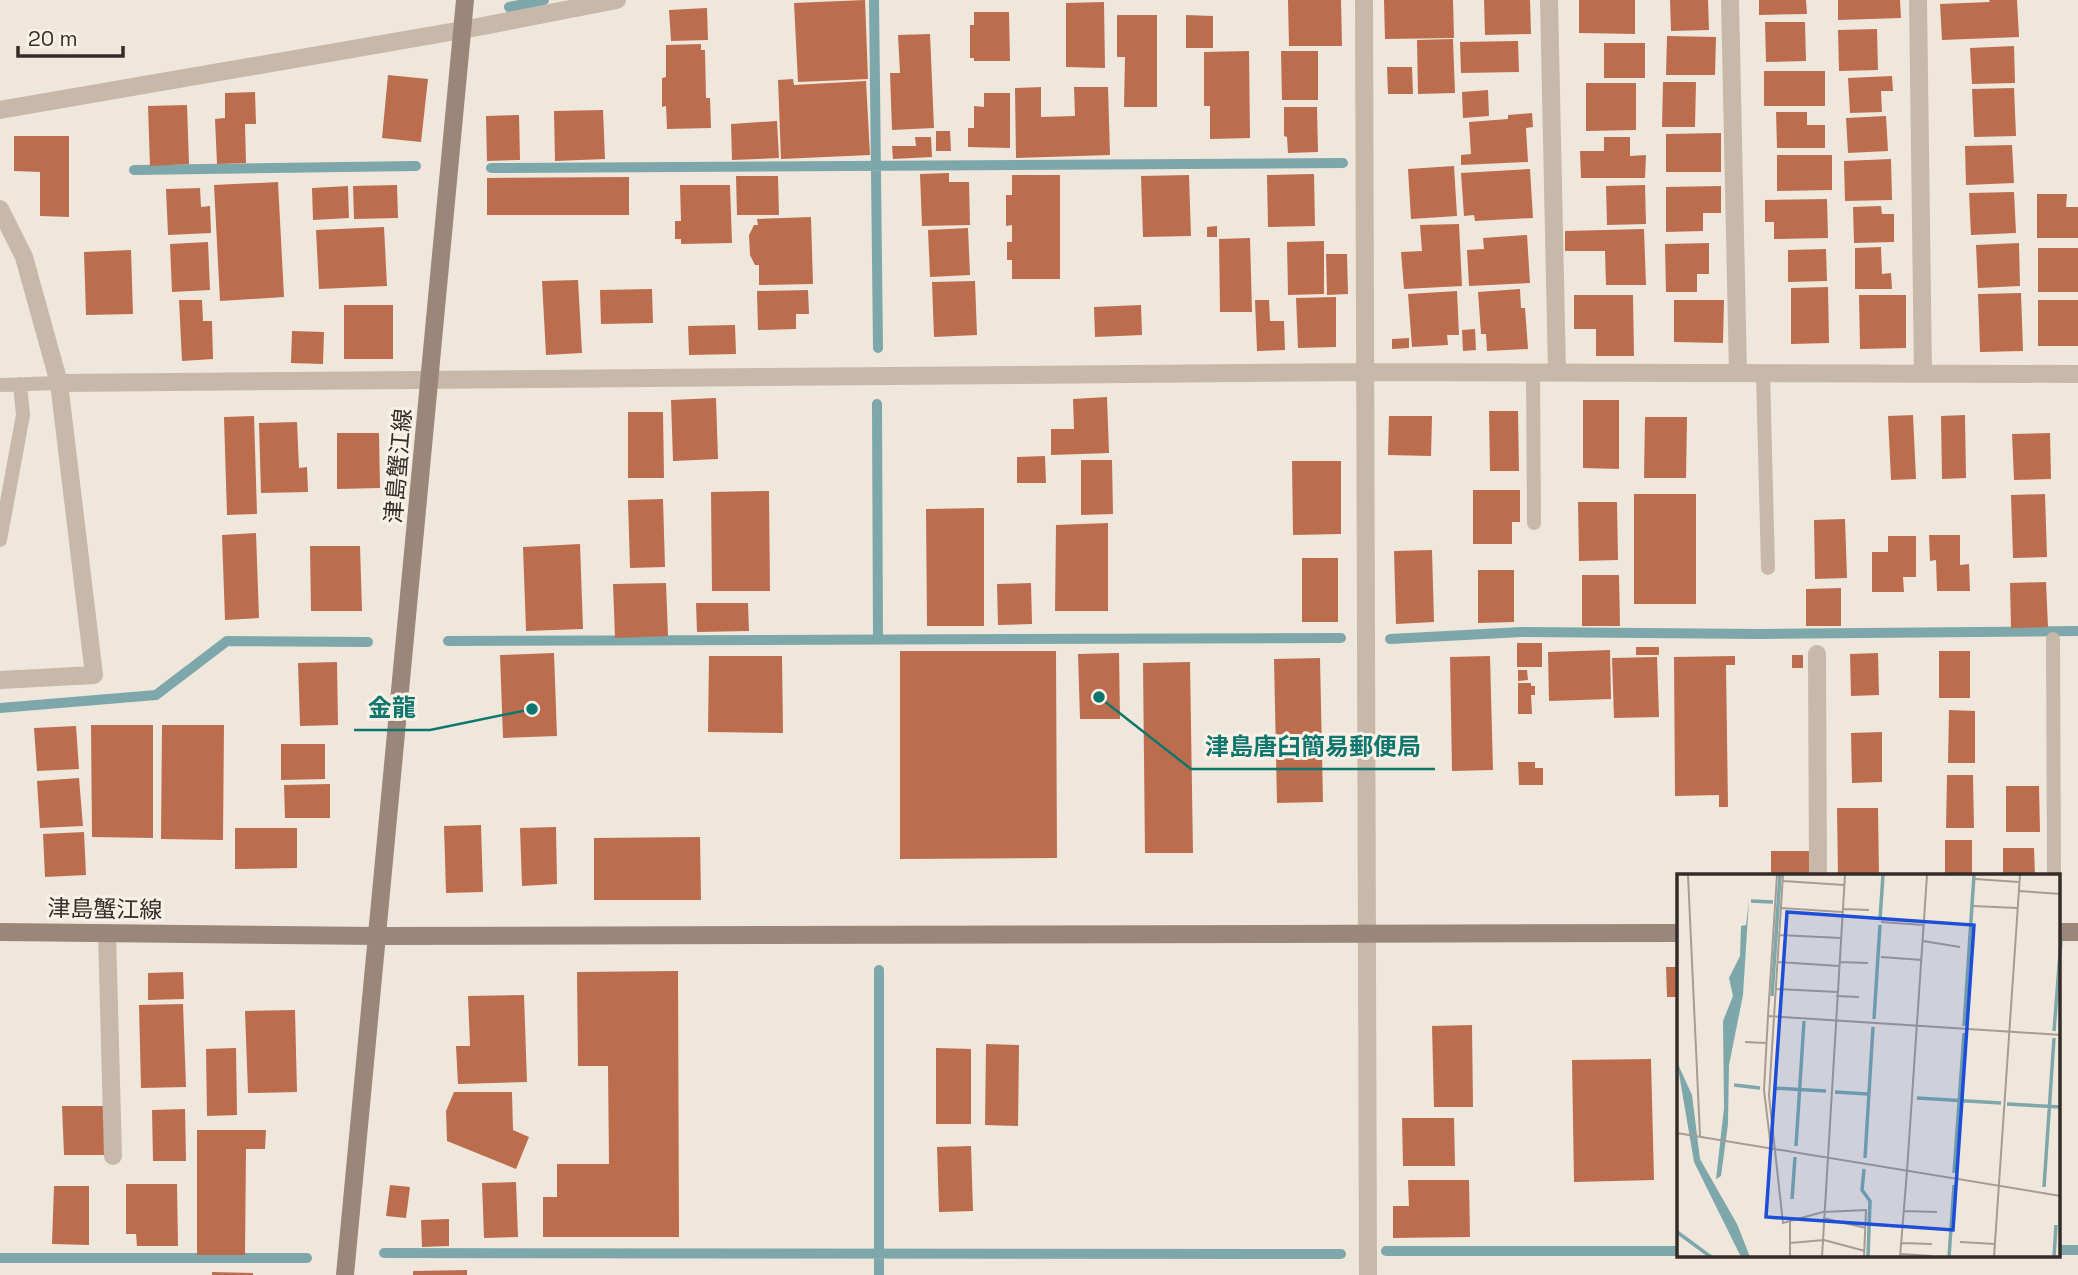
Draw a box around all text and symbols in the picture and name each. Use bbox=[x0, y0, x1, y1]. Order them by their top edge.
scale bar bbox=[18, 14, 122, 58]
text: 20 m bbox=[28, 25, 78, 52]
street label: 津島蟹江線 bbox=[378, 407, 418, 525]
callout: 金龍 bbox=[354, 685, 430, 730]
text: 金龍 bbox=[368, 692, 416, 723]
callout: 津島唐臼簡易郵便局 bbox=[1191, 724, 1435, 769]
text: 津島唐臼簡易郵便局 bbox=[1205, 731, 1421, 762]
inset map bbox=[1677, 874, 2060, 1258]
street label: 津島蟹江線 bbox=[47, 893, 163, 925]

